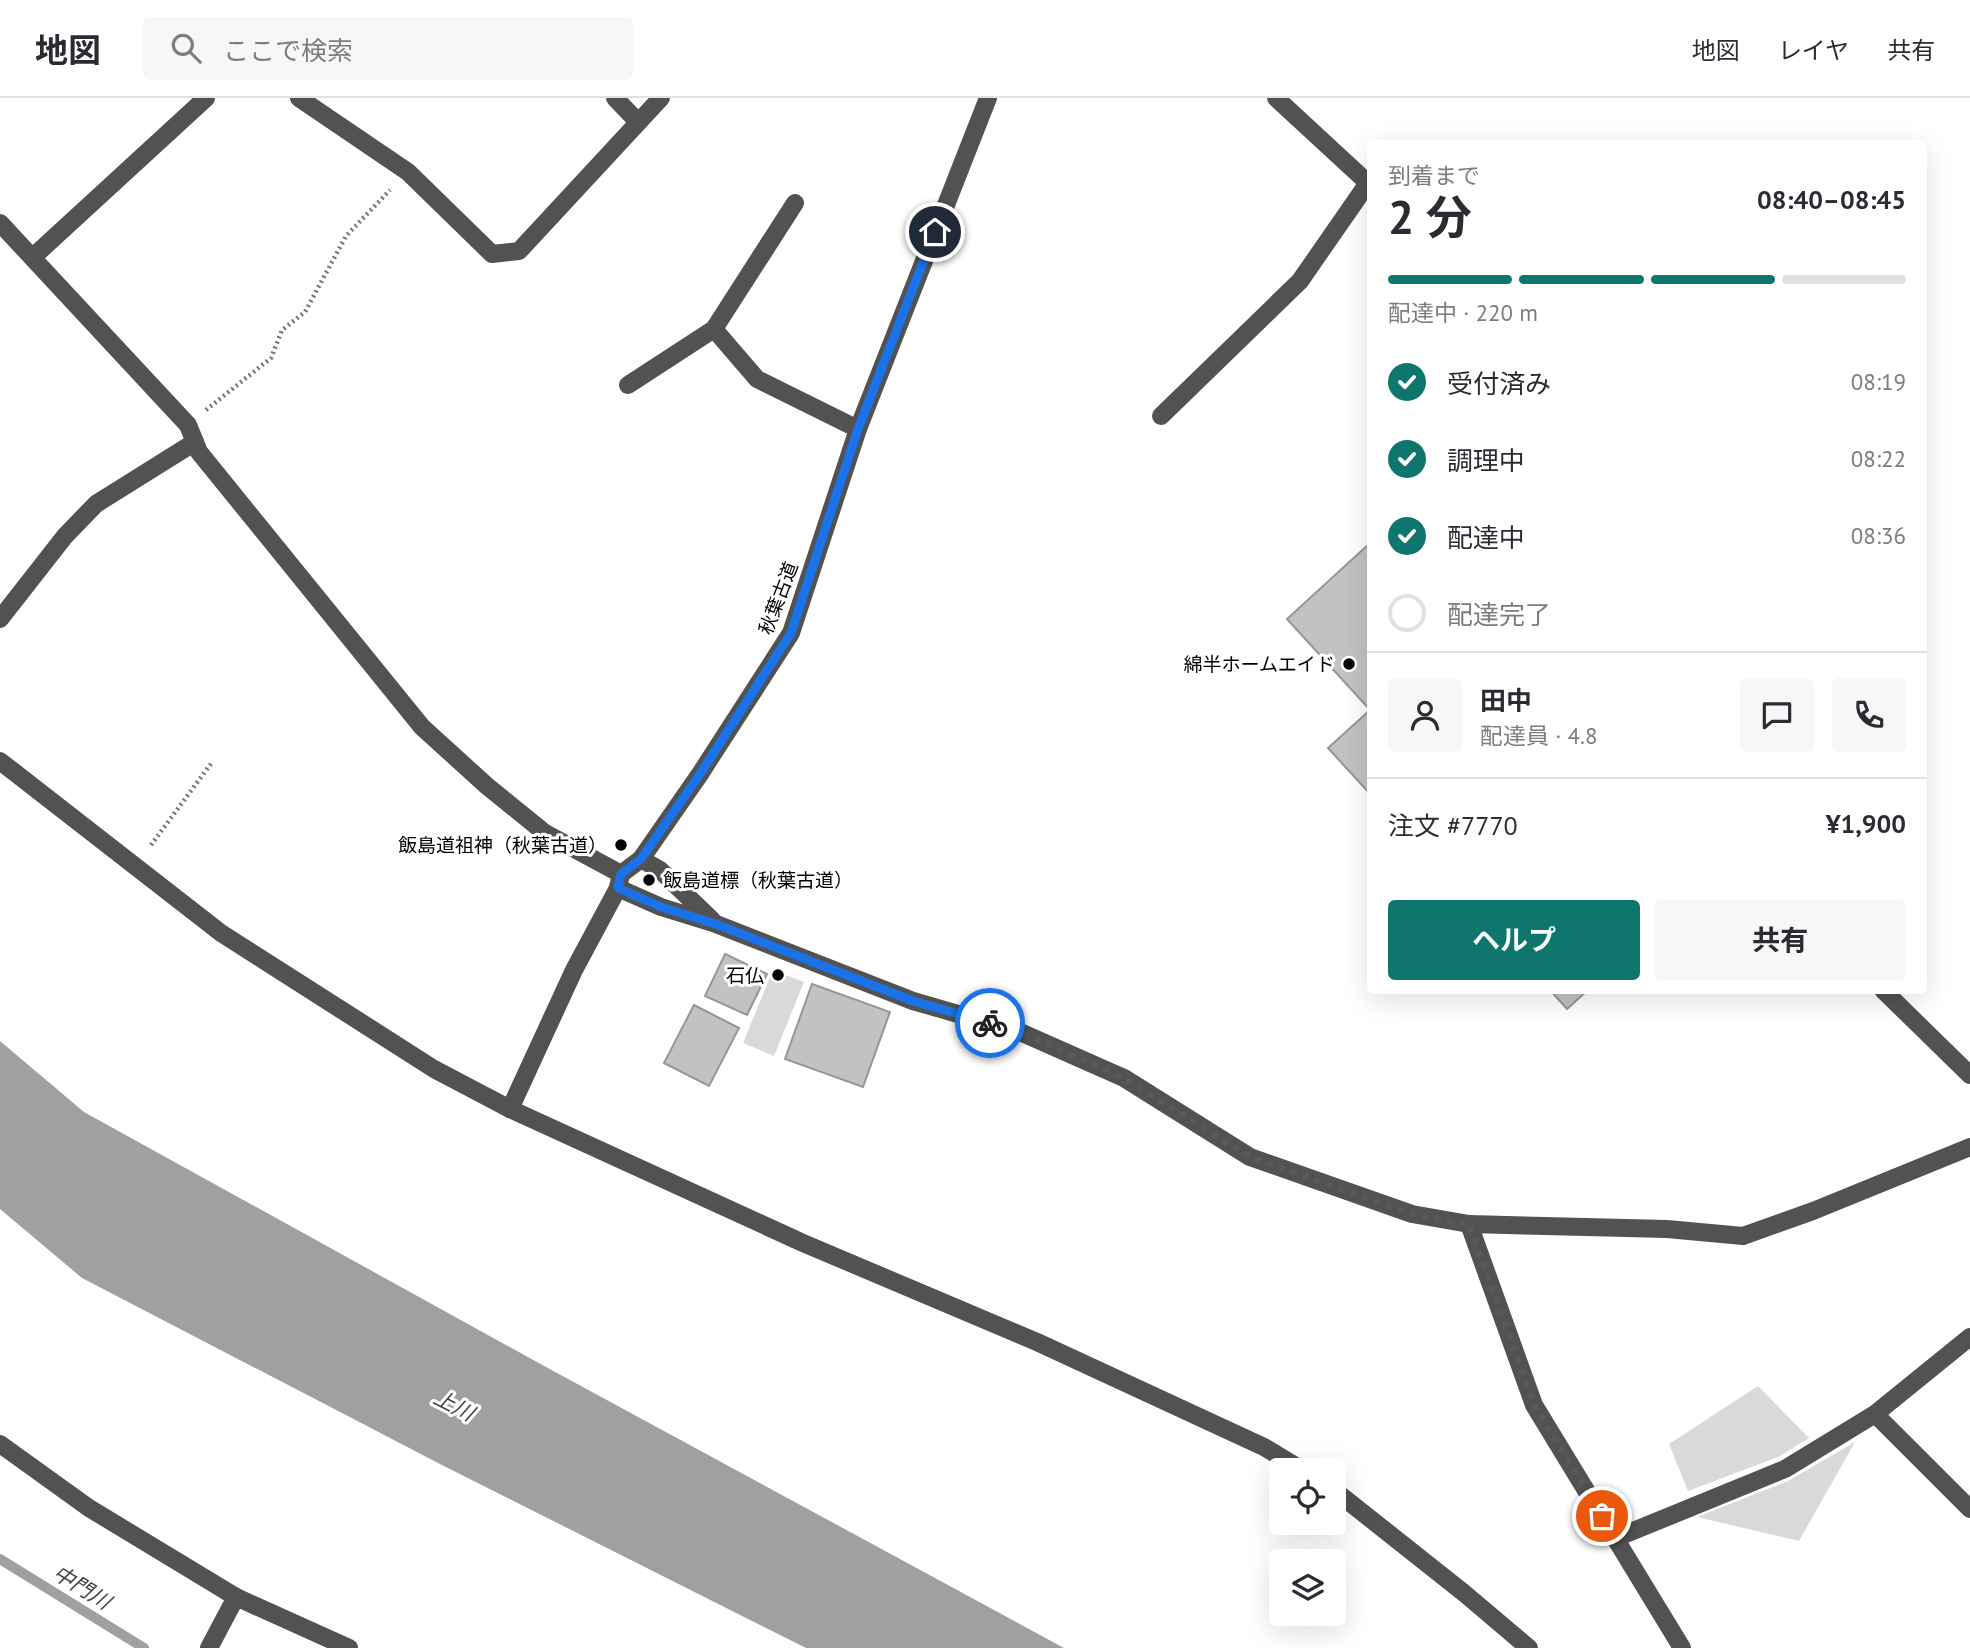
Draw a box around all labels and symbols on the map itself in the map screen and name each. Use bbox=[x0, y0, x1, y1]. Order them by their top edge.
pin bbox=[905, 202, 965, 262]
street label: 秋葉古道 bbox=[753, 558, 803, 638]
place label: 綿半ホームエイド bbox=[1184, 652, 1335, 676]
marker: 綿半ホームエイド bbox=[1341, 656, 1357, 672]
place label: 飯島道祖神（秋葉古道） bbox=[398, 833, 607, 857]
marker: 飯島道祖神（秋葉古道） bbox=[613, 837, 629, 853]
place label: 飯島道標（秋葉古道） bbox=[663, 868, 853, 892]
marker: 飯島道標（秋葉古道） bbox=[641, 872, 657, 888]
place label: 石仏 bbox=[726, 963, 764, 987]
marker: 石仏 bbox=[770, 967, 786, 983]
courier bbox=[955, 988, 1025, 1058]
water label: 上川 bbox=[429, 1383, 481, 1427]
pin bbox=[1572, 1486, 1632, 1546]
water label: 中門川 bbox=[48, 1559, 118, 1616]

